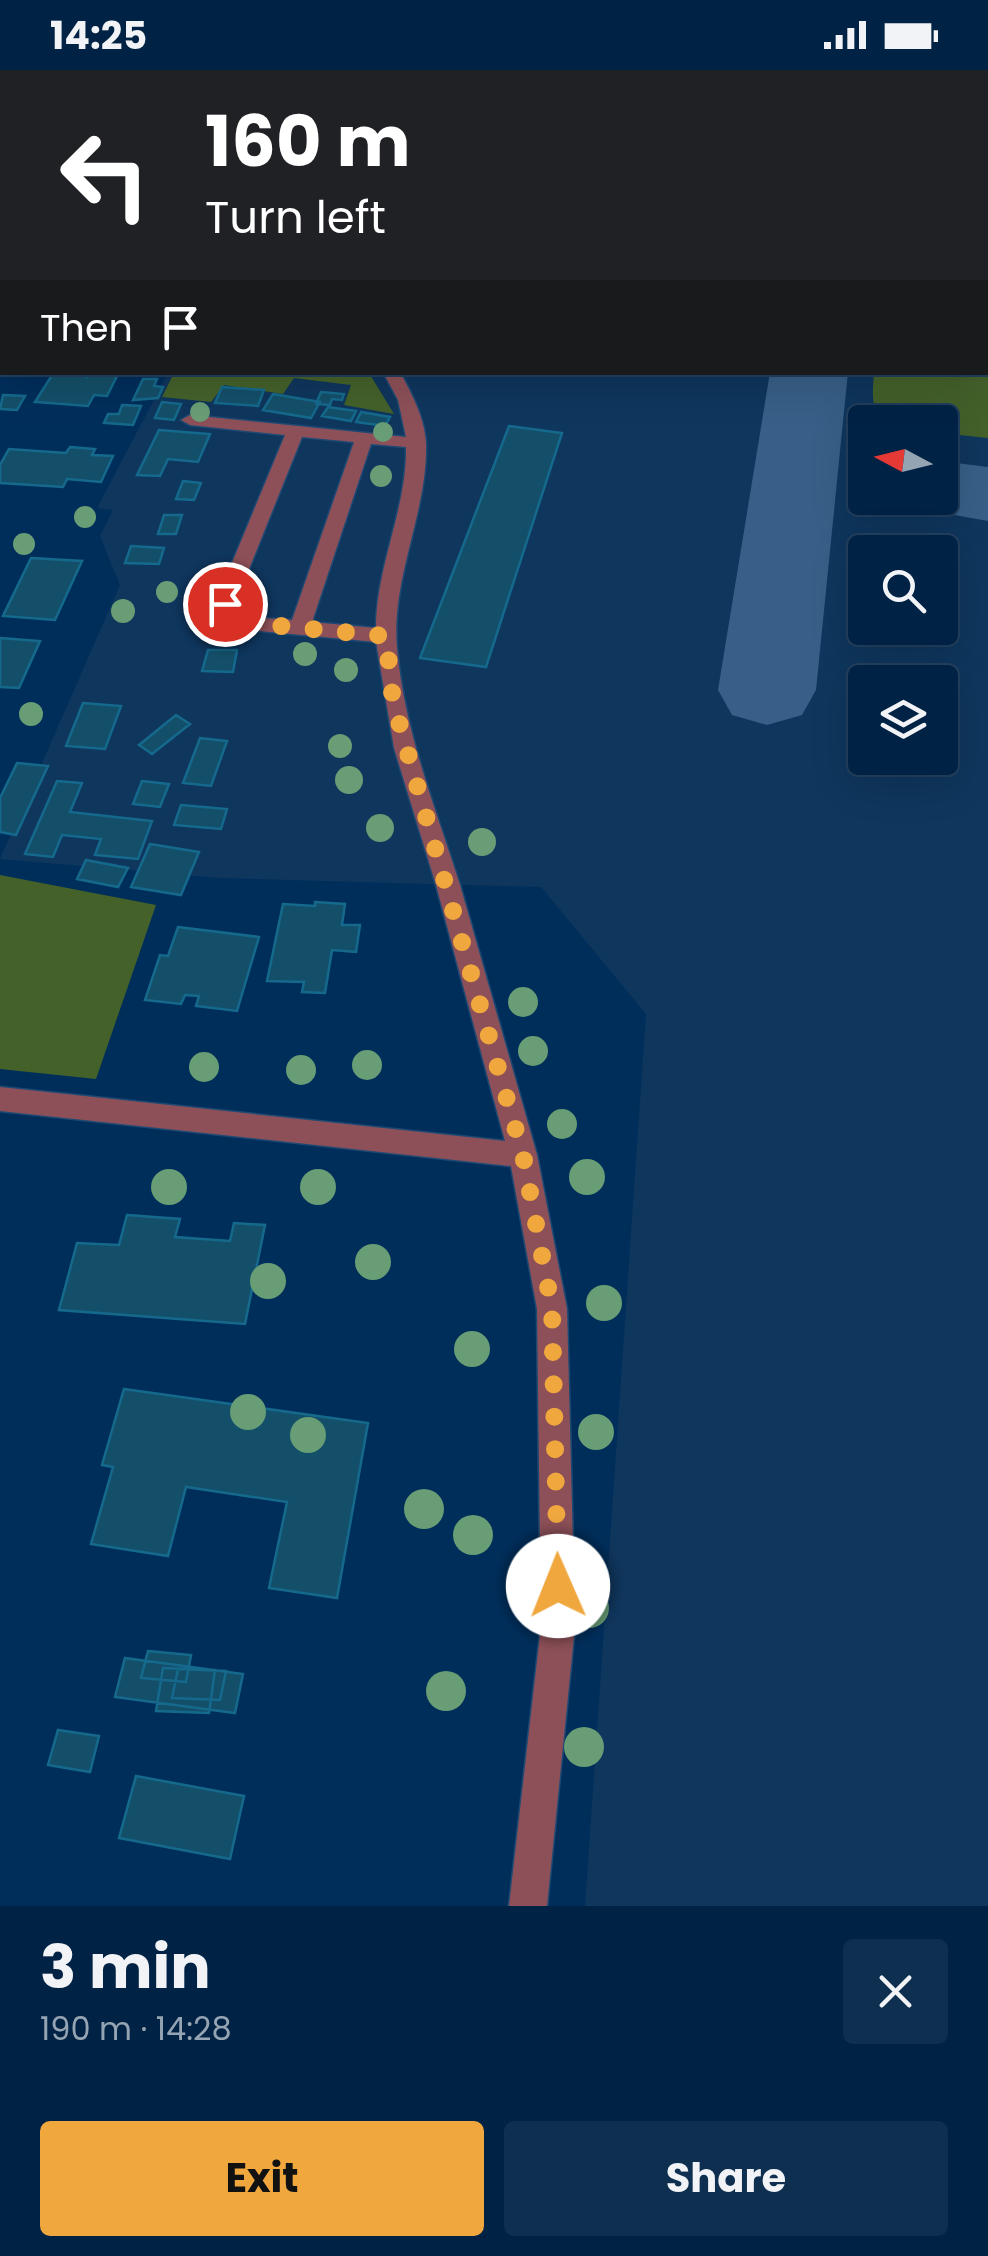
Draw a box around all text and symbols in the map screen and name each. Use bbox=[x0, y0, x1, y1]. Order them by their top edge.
text: 14:25 bbox=[50, 9, 147, 62]
text: 160 m bbox=[205, 92, 411, 191]
icon: left bbox=[40, 110, 170, 240]
text: Turn left bbox=[205, 186, 386, 249]
icon: arrive bbox=[153, 300, 208, 355]
text: Then bbox=[40, 301, 133, 354]
north arrow bbox=[848, 405, 958, 515]
map controls bbox=[848, 405, 958, 775]
button: search bbox=[848, 535, 958, 645]
pin bbox=[183, 562, 268, 647]
icon: arrive bbox=[198, 577, 253, 632]
button: layers bbox=[848, 665, 958, 775]
position arrow bbox=[506, 1534, 610, 1638]
text: 3 min bbox=[40, 1925, 211, 2009]
button: close bbox=[843, 1939, 948, 2044]
text: 190 m · 14:28 bbox=[40, 2006, 232, 2051]
button: Exit bbox=[40, 2121, 484, 2236]
button: Share bbox=[504, 2121, 948, 2236]

